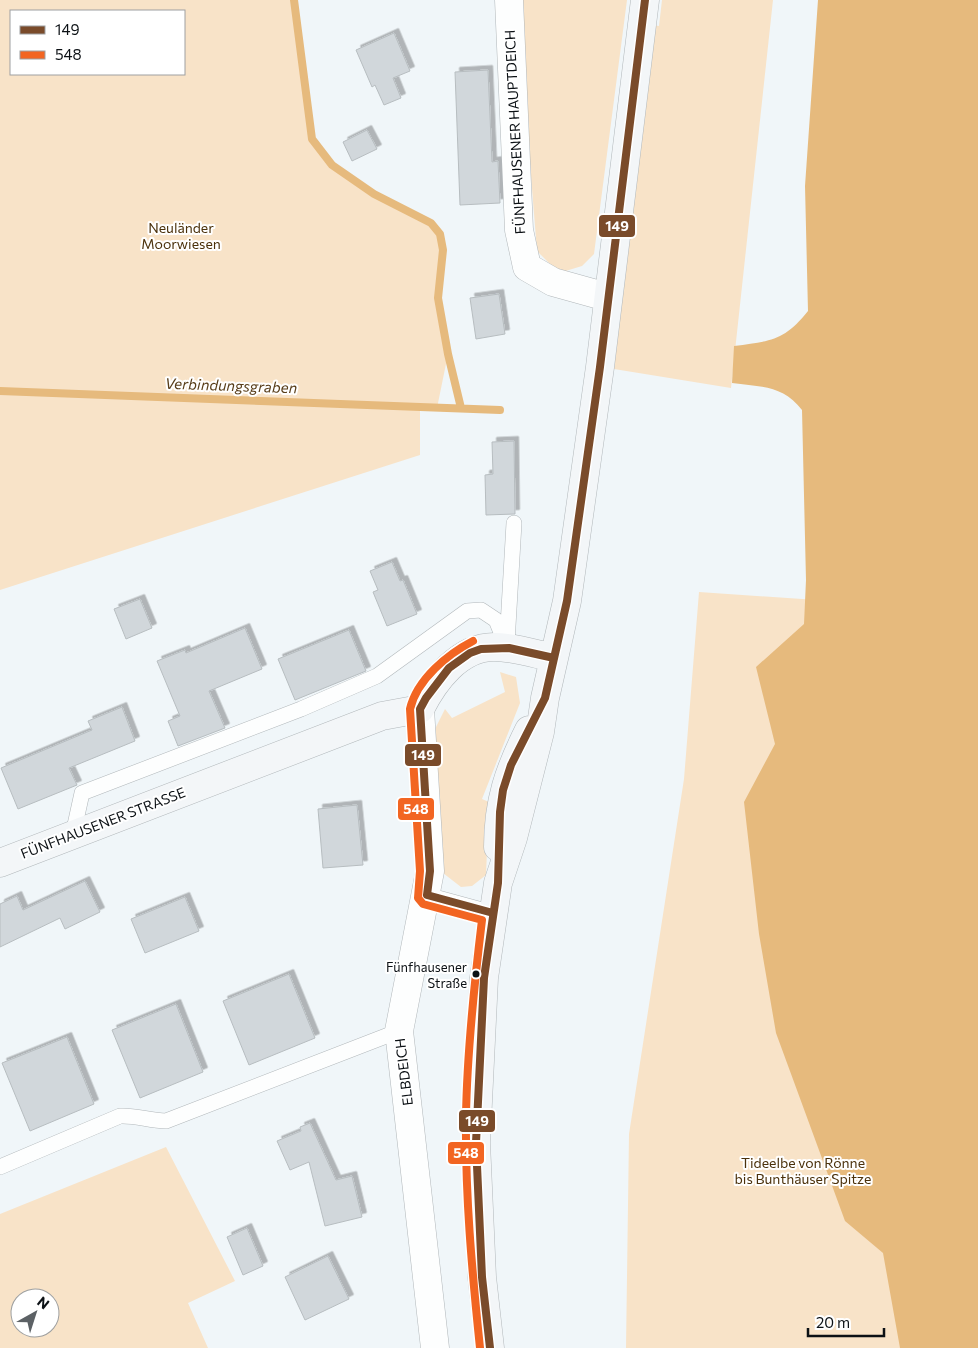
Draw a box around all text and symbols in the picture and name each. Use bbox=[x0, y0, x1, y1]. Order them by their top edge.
legend bbox=[10, 10, 185, 75]
text: 149 bbox=[55, 20, 80, 38]
street label: FÜNFHAUSENER HAUPTDEICH bbox=[501, 29, 528, 235]
text: 548 bbox=[55, 45, 82, 63]
line badge: 149 bbox=[598, 214, 636, 238]
text: 149 bbox=[605, 217, 629, 234]
park label: Neuländer Moorwiesen bbox=[141, 219, 221, 252]
water label: Verbindungsgraben bbox=[165, 374, 298, 396]
line badge: 149 bbox=[404, 743, 442, 767]
text: 149 bbox=[411, 746, 435, 763]
street label: FÜNFHAUSENER STRASSE bbox=[18, 783, 188, 862]
line badge: 548 bbox=[397, 797, 435, 821]
text: 548 bbox=[403, 800, 429, 817]
place label: Fünfhausener Straße bbox=[386, 959, 467, 991]
marker: Fünfhausener Straße bbox=[471, 969, 481, 979]
street label: ELBDEICH bbox=[391, 1037, 416, 1107]
line badge: 149 bbox=[458, 1109, 496, 1133]
text: 149 bbox=[465, 1112, 489, 1129]
line badge: 548 bbox=[447, 1141, 485, 1165]
text: 548 bbox=[453, 1144, 479, 1161]
park label: Tideelbe von Rönne bis Bunthäuser Spitze bbox=[735, 1154, 871, 1187]
north arrow bbox=[10, 1288, 60, 1338]
text: N bbox=[34, 1293, 53, 1312]
scale bar bbox=[808, 1306, 884, 1338]
text: 20 m bbox=[816, 1313, 850, 1331]

